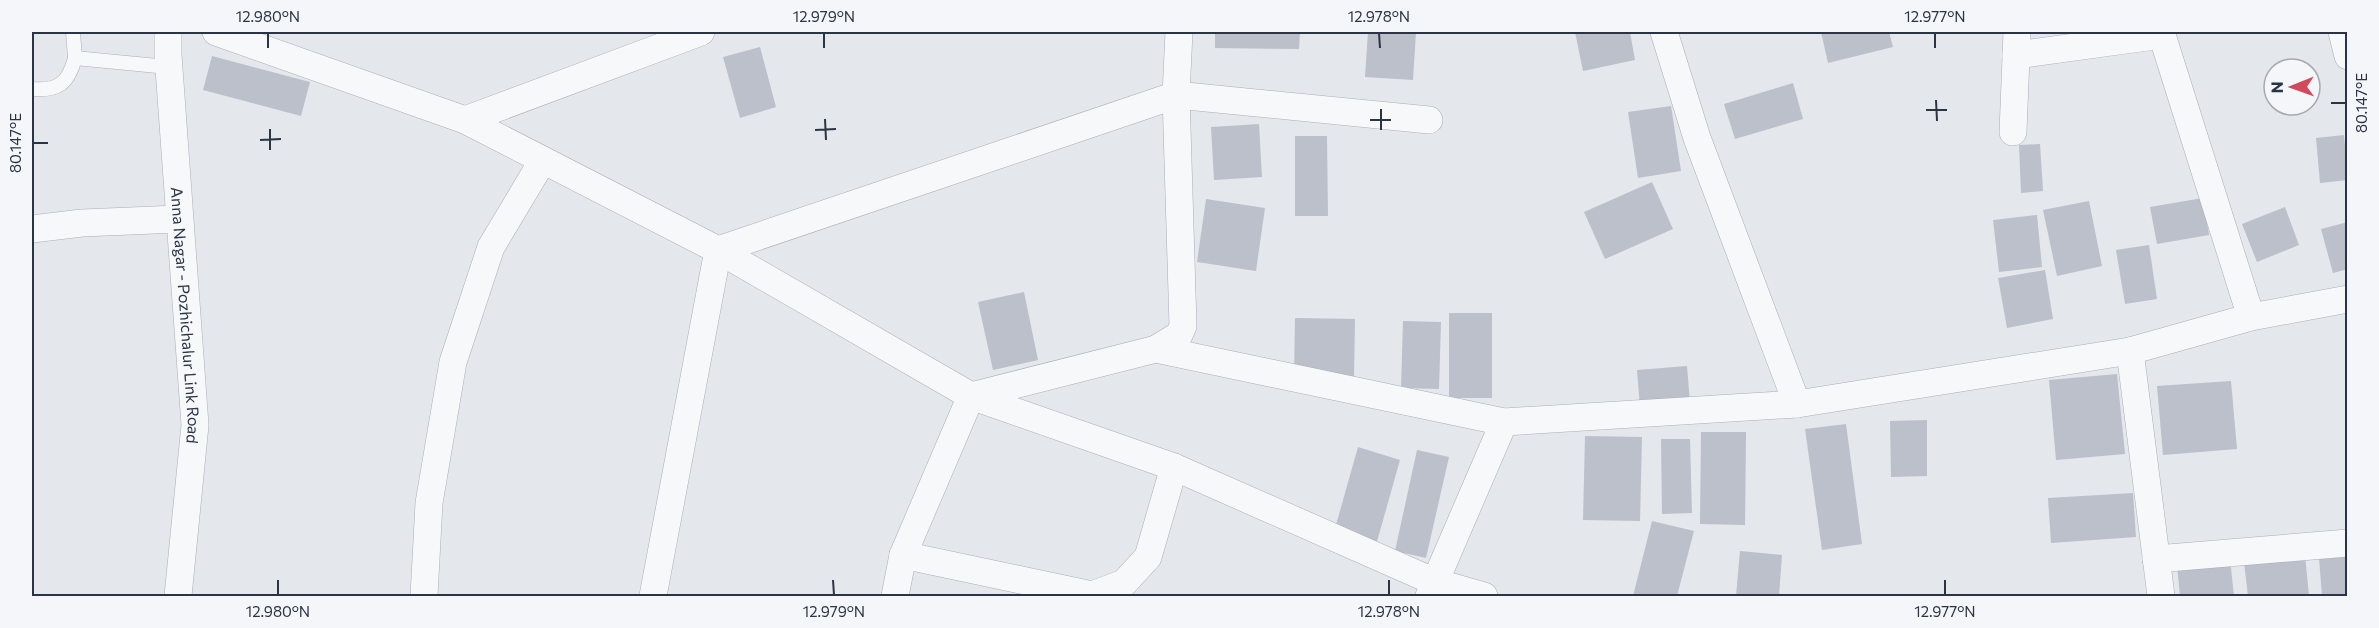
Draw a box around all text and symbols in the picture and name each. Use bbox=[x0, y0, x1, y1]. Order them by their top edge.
text: 12.980°N bbox=[236, 7, 300, 25]
text: 12.979°N bbox=[793, 7, 855, 25]
text: 12.978°N bbox=[1348, 7, 1410, 25]
text: 12.977°N bbox=[1904, 7, 1966, 25]
north arrow bbox=[2262, 57, 2322, 117]
text: 80.147°E bbox=[2352, 73, 2370, 133]
text: N bbox=[2267, 81, 2286, 93]
text: 80.147°E bbox=[6, 113, 24, 173]
street label: Anna Nagar - Pozhichalur Link Road bbox=[168, 186, 205, 445]
text: 12.980°N bbox=[246, 602, 310, 620]
text: 12.979°N bbox=[803, 602, 865, 620]
text: 12.978°N bbox=[1358, 602, 1420, 620]
text: 12.977°N bbox=[1914, 602, 1976, 620]

